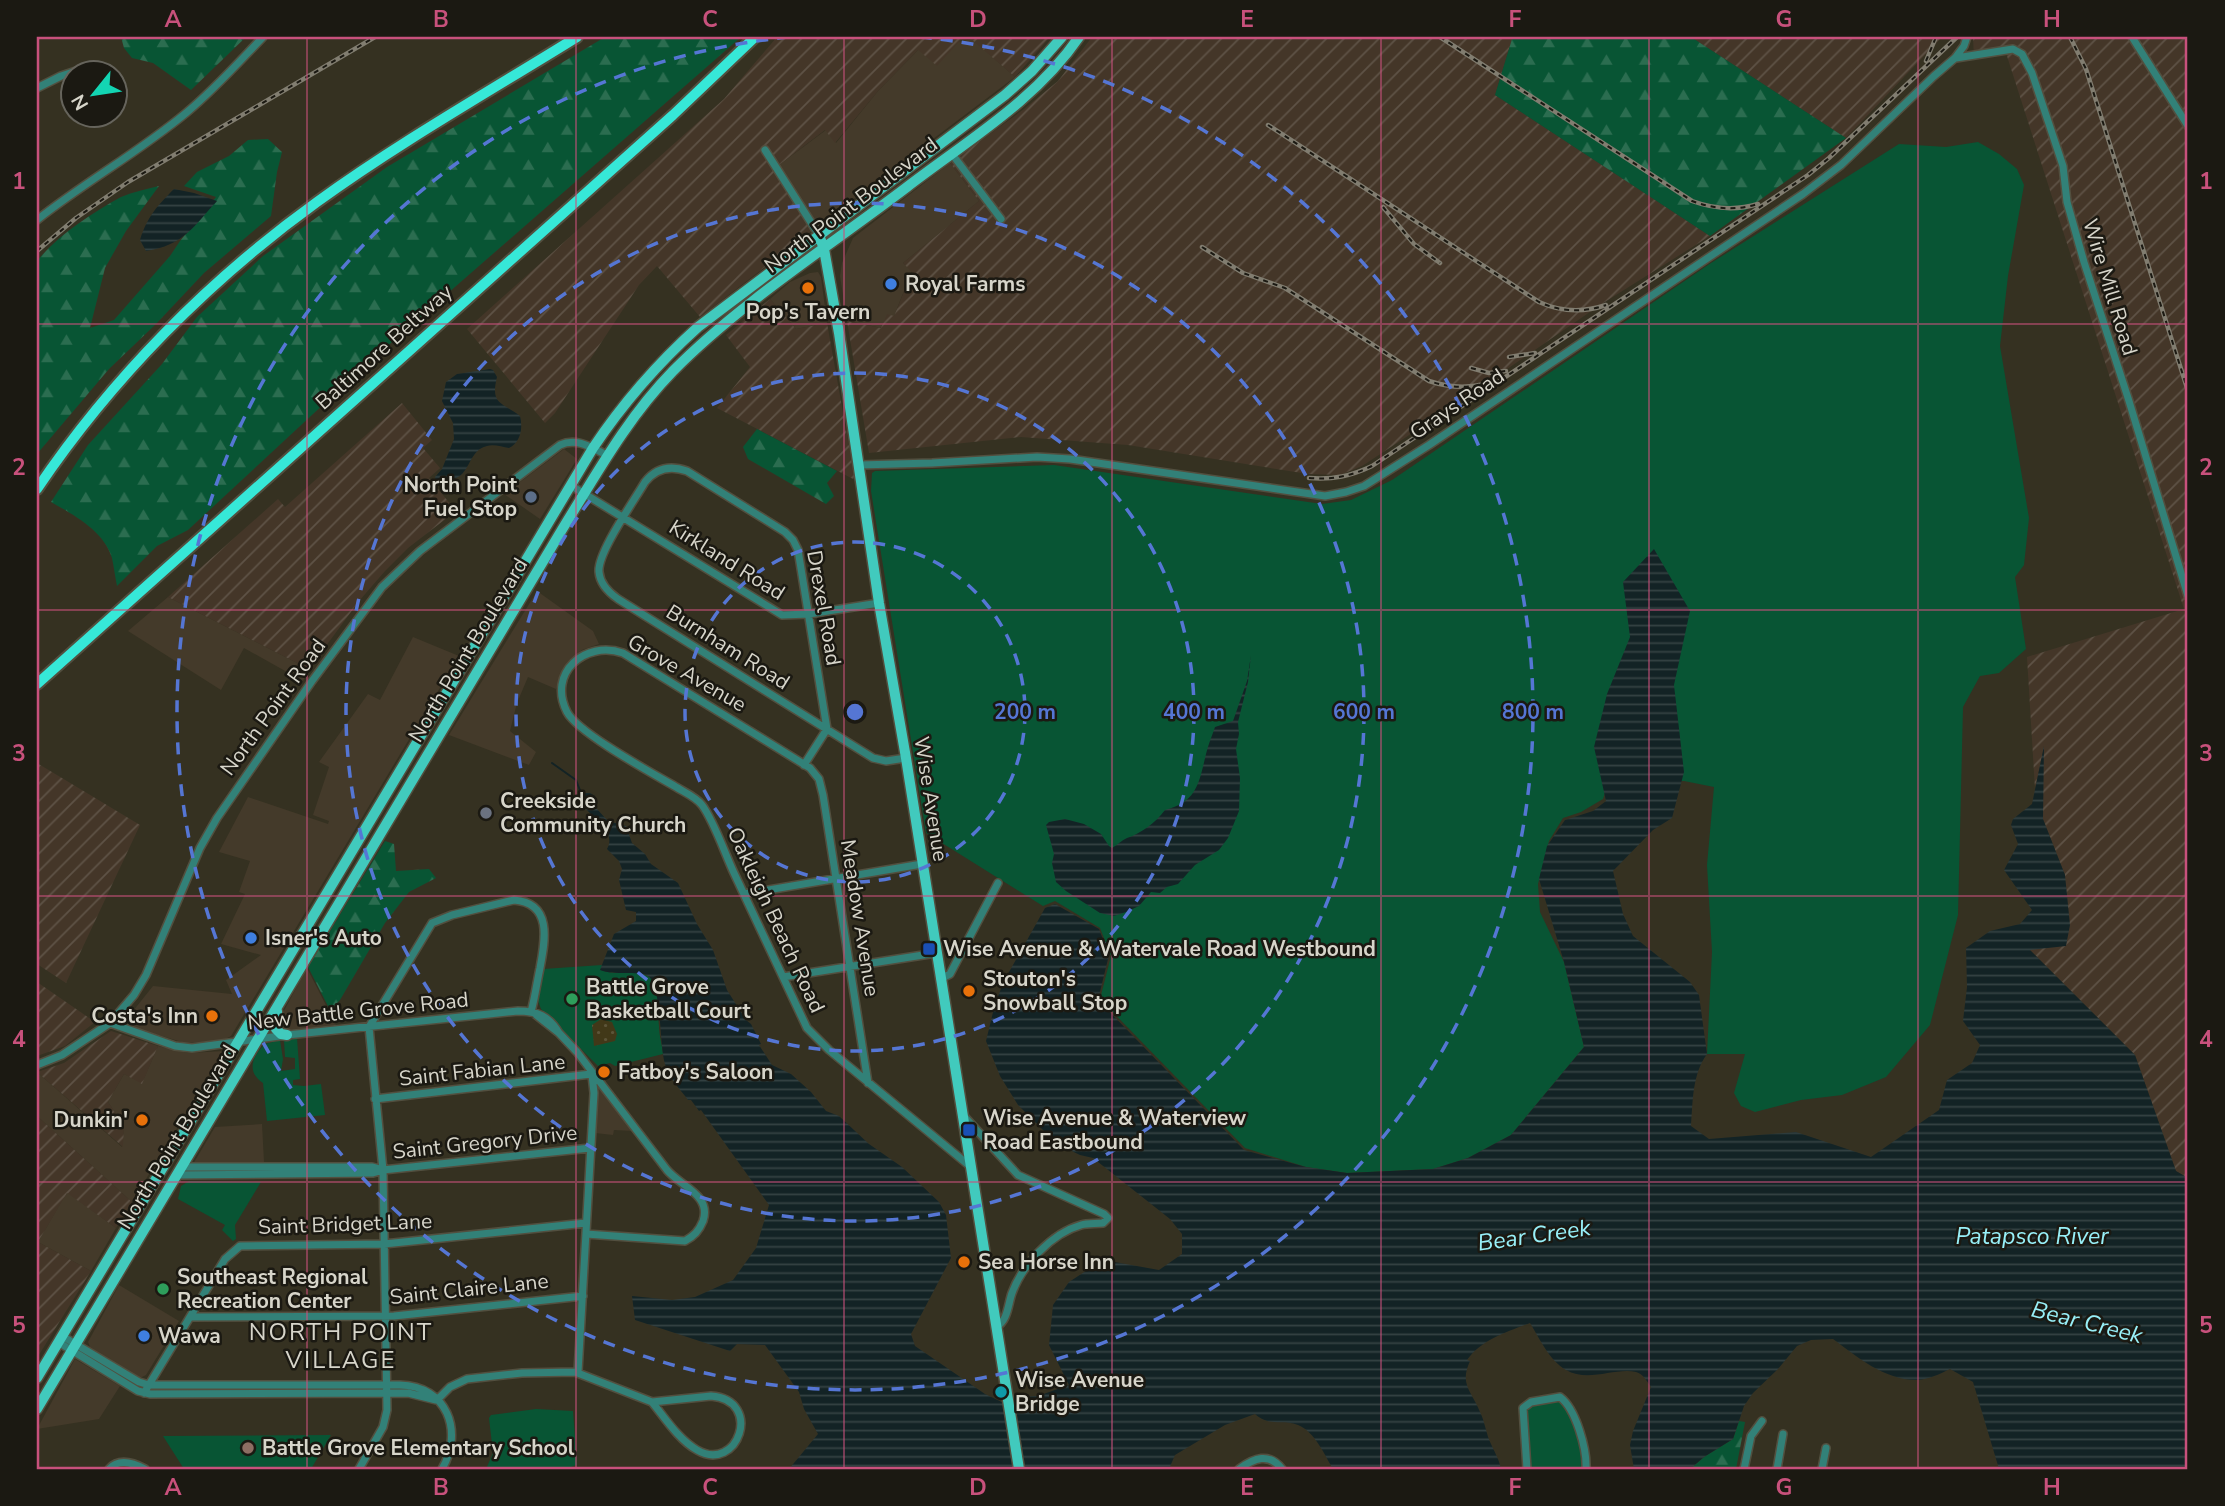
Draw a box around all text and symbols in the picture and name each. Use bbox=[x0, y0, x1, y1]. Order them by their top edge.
text: A bbox=[164, 4, 182, 35]
text: B bbox=[433, 4, 449, 35]
text: C bbox=[702, 4, 718, 35]
text: D bbox=[969, 4, 987, 35]
text: E bbox=[1240, 4, 1254, 35]
text: F bbox=[1509, 4, 1522, 35]
text: G bbox=[1776, 4, 1792, 35]
text: H bbox=[2043, 4, 2061, 35]
north arrow bbox=[60, 60, 130, 130]
text: N bbox=[65, 89, 95, 115]
street label: North Point Boulevard bbox=[759, 131, 943, 279]
text: 1 bbox=[12, 166, 26, 197]
text: 1 bbox=[2199, 166, 2213, 197]
street label: Wire Mill Road bbox=[2076, 215, 2144, 359]
place label: Royal Farms bbox=[905, 270, 1025, 298]
marker: Royal Farms bbox=[883, 276, 899, 292]
street label: Baltimore Beltway bbox=[309, 278, 459, 416]
marker: Pop's Tavern bbox=[800, 280, 816, 296]
place label: Pop's Tavern bbox=[746, 298, 870, 326]
street label: Grays Road bbox=[1404, 362, 1510, 446]
text: 2 bbox=[12, 452, 26, 483]
text: 2 bbox=[2199, 452, 2213, 483]
place label: North Point Fuel Stop bbox=[403, 471, 518, 523]
marker: North Point Fuel Stop bbox=[523, 489, 539, 505]
street label: Kirkland Road bbox=[664, 513, 790, 607]
street label: Drexel Road bbox=[800, 548, 848, 668]
street label: North Point Boulevard bbox=[402, 553, 534, 747]
street label: Burnham Road bbox=[661, 598, 795, 696]
street label: Grove Avenue bbox=[622, 628, 752, 718]
street label: North Point Road bbox=[214, 633, 332, 781]
text: 200 m bbox=[994, 698, 1056, 726]
text: 400 m bbox=[1163, 698, 1225, 726]
text: 600 m bbox=[1333, 698, 1395, 726]
text: 800 m bbox=[1502, 698, 1564, 726]
centre of rings bbox=[843, 700, 867, 724]
street label: Wise Avenue bbox=[907, 735, 955, 863]
text: 3 bbox=[12, 738, 26, 769]
text: 3 bbox=[2199, 738, 2213, 769]
place label: Creekside Community Church bbox=[500, 787, 686, 839]
marker: Creekside Community Church bbox=[478, 805, 494, 821]
street label: Oakleigh Beach Road bbox=[721, 823, 831, 1017]
street label: Meadow Avenue bbox=[834, 838, 886, 998]
place label: Isner's Auto bbox=[265, 924, 382, 952]
marker: Isner's Auto bbox=[243, 930, 259, 946]
place label: Wise Avenue & Watervale Road Westbound bbox=[943, 935, 1376, 963]
marker: Wise Avenue & Watervale Road Westbound bbox=[921, 941, 937, 957]
place label: Stouton's Snowball Stop bbox=[983, 965, 1127, 1017]
place label: Battle Grove Basketball Court bbox=[586, 973, 751, 1025]
marker: Stouton's Snowball Stop bbox=[961, 983, 977, 999]
street label: New Battle Grove Road bbox=[246, 985, 470, 1037]
marker: Battle Grove Basketball Court bbox=[564, 991, 580, 1007]
place label: Costa's Inn bbox=[91, 1002, 198, 1030]
marker: Costa's Inn bbox=[204, 1008, 220, 1024]
text: 4 bbox=[12, 1024, 26, 1055]
text: 4 bbox=[2199, 1024, 2213, 1055]
street label: North Point Boulevard bbox=[111, 1040, 243, 1234]
street label: Saint Fabian Lane bbox=[397, 1047, 567, 1093]
place label: Fatboy's Saloon bbox=[618, 1058, 773, 1086]
marker: Fatboy's Saloon bbox=[596, 1064, 612, 1080]
place label: Wise Avenue & Waterview Road Eastbound bbox=[983, 1104, 1246, 1156]
place label: Dunkin' bbox=[54, 1106, 128, 1134]
marker: Dunkin' bbox=[134, 1112, 150, 1128]
street label: Saint Gregory Drive bbox=[391, 1118, 579, 1166]
marker: Wise Avenue & Waterview Road Eastbound bbox=[961, 1122, 977, 1138]
street label: Saint Bridget Lane bbox=[257, 1207, 433, 1241]
water label: Bear Creek bbox=[1476, 1212, 1593, 1259]
water label: Patapsco River bbox=[1956, 1221, 2109, 1252]
place label: Sea Horse Inn bbox=[978, 1248, 1114, 1276]
marker: Sea Horse Inn bbox=[956, 1254, 972, 1270]
place label: Southeast Regional Recreation Center bbox=[177, 1263, 368, 1315]
street label: Saint Claire Lane bbox=[388, 1267, 550, 1311]
marker: Southeast Regional Recreation Center bbox=[155, 1281, 171, 1297]
water label: Bear Creek bbox=[2028, 1294, 2146, 1351]
text: 5 bbox=[12, 1310, 26, 1341]
text: 5 bbox=[2199, 1310, 2213, 1341]
district label: NORTH POINT VILLAGE bbox=[249, 1316, 433, 1376]
place label: Wawa bbox=[158, 1322, 221, 1350]
marker: Wawa bbox=[136, 1328, 152, 1344]
place label: Wise Avenue Bridge bbox=[1015, 1366, 1144, 1418]
marker: Wise Avenue Bridge bbox=[993, 1384, 1009, 1400]
place label: Battle Grove Elementary School bbox=[262, 1434, 575, 1462]
marker: Battle Grove Elementary School bbox=[240, 1440, 256, 1456]
text: A bbox=[164, 1472, 182, 1503]
text: B bbox=[433, 1472, 449, 1503]
text: C bbox=[702, 1472, 718, 1503]
text: D bbox=[969, 1472, 987, 1503]
text: E bbox=[1240, 1472, 1254, 1503]
text: F bbox=[1509, 1472, 1522, 1503]
text: G bbox=[1776, 1472, 1792, 1503]
text: H bbox=[2043, 1472, 2061, 1503]

